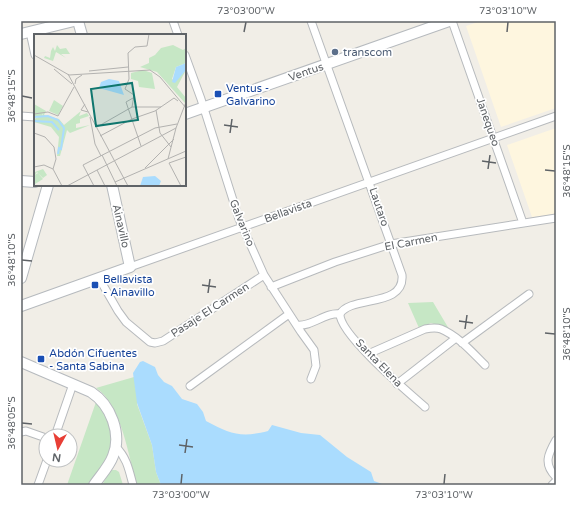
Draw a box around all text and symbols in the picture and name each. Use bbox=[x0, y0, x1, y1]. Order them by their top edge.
text: 73°03'00"W bbox=[217, 5, 275, 17]
text: 73°03'10"W bbox=[479, 5, 537, 17]
inset map bbox=[34, 34, 186, 186]
place label: transcom bbox=[343, 46, 392, 59]
marker: transcom bbox=[330, 47, 340, 57]
street label: Ventus bbox=[287, 60, 325, 84]
text: 36°48'15"S bbox=[6, 69, 18, 123]
place label: Ventus - Galvarino bbox=[226, 82, 276, 108]
marker: Ventus - Galvarino bbox=[213, 89, 223, 99]
street label: Janequeo bbox=[474, 96, 503, 148]
text: 36°48'15"S bbox=[561, 144, 573, 198]
street label: Lautaro bbox=[366, 186, 392, 228]
street label: Bellavista bbox=[262, 196, 314, 226]
street label: Galvarino bbox=[227, 198, 257, 249]
street label: Ainavillo bbox=[110, 203, 132, 249]
street label: El Carmen bbox=[383, 230, 439, 254]
text: 36°48'10"S bbox=[6, 233, 18, 287]
place label: Bellavista - Ainavillo bbox=[103, 273, 155, 299]
marker: Bellavista - Ainavillo bbox=[90, 280, 100, 290]
street label: Pasaje El Carmen bbox=[169, 280, 251, 340]
text: 36°48'10"S bbox=[561, 307, 573, 361]
street label: Santa Elena bbox=[353, 336, 405, 390]
place label: Abdón Cifuentes - Santa Sabina bbox=[49, 347, 137, 373]
marker: Abdón Cifuentes - Santa Sabina bbox=[36, 354, 46, 364]
text: 36°48'05"S bbox=[6, 396, 18, 450]
north arrow bbox=[38, 428, 78, 468]
text: N bbox=[51, 450, 62, 464]
text: 73°03'00"W bbox=[152, 489, 210, 501]
text: 73°03'10"W bbox=[415, 489, 473, 501]

